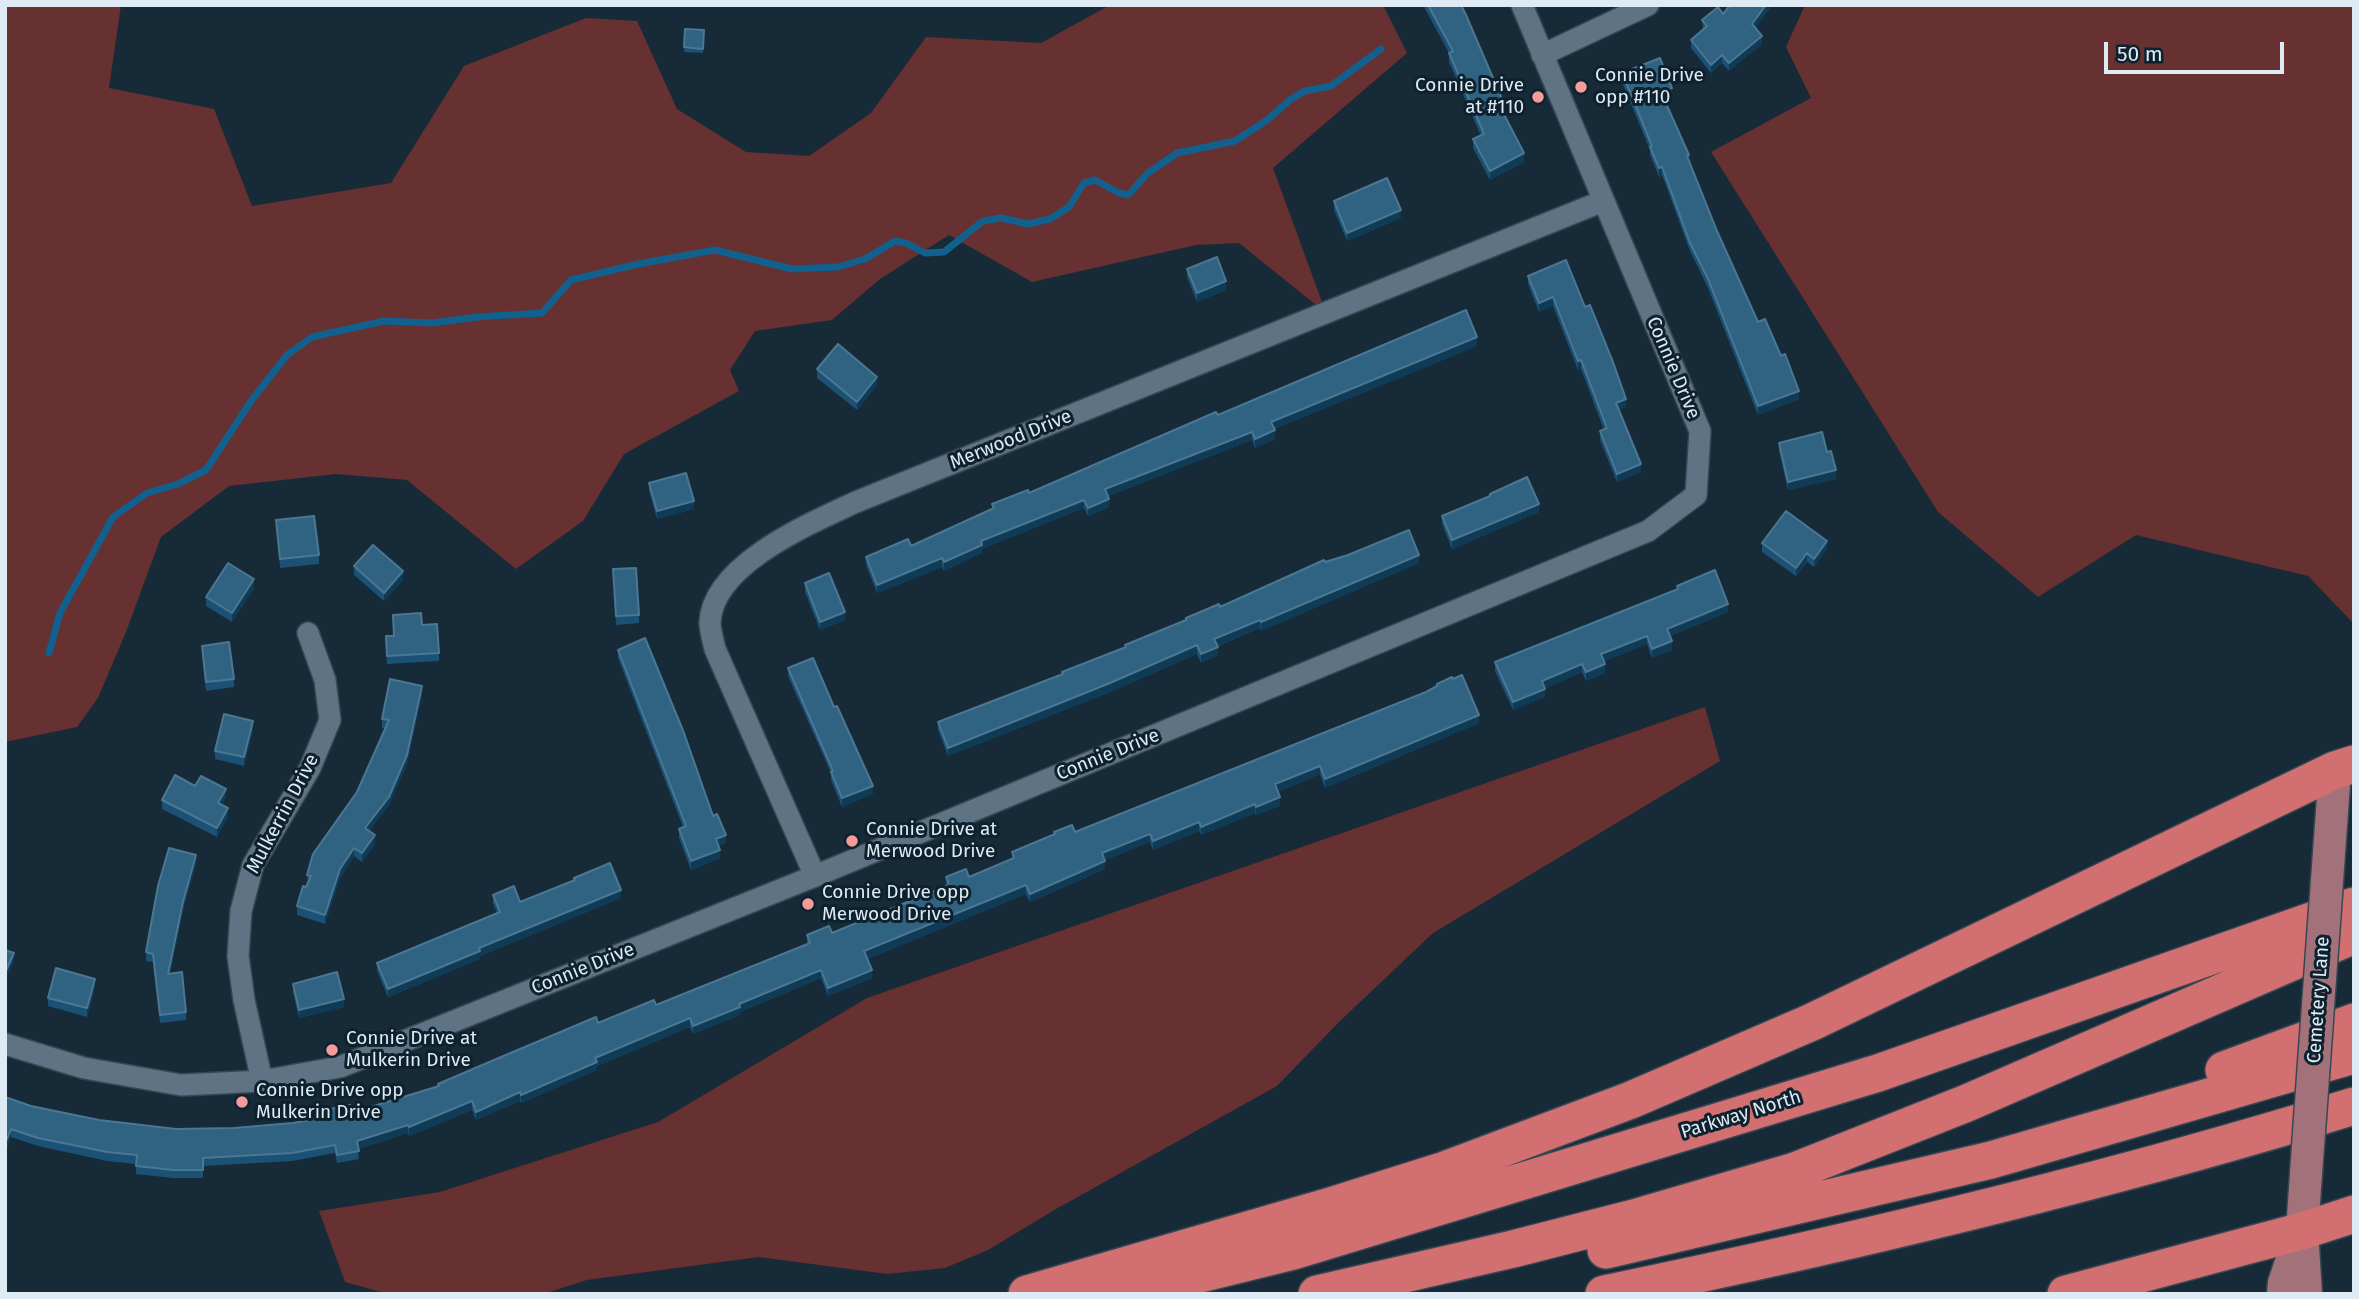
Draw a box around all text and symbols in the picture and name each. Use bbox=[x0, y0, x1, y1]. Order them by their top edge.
scale bar bbox=[2107, 28, 2287, 72]
text: 50 m bbox=[2117, 41, 2163, 67]
place label: Connie Drive opp #110 bbox=[1595, 65, 1704, 109]
place label: Connie Drive at #110 bbox=[1415, 75, 1524, 119]
marker: Connie Drive opp #110 bbox=[1573, 79, 1589, 95]
marker: Connie Drive at #110 bbox=[1530, 89, 1546, 105]
street label: Connie Drive bbox=[1641, 313, 1705, 423]
street label: Merwood Drive bbox=[947, 405, 1075, 475]
street label: Connie Drive bbox=[1053, 724, 1163, 786]
street label: Mulkerrin Drive bbox=[242, 750, 324, 878]
place label: Connie Drive at Merwood Drive bbox=[866, 819, 997, 863]
marker: Connie Drive at Merwood Drive bbox=[844, 833, 860, 849]
place label: Connie Drive opp Merwood Drive bbox=[822, 882, 970, 926]
marker: Connie Drive opp Merwood Drive bbox=[800, 896, 816, 912]
street label: Cemetery Lane bbox=[2303, 936, 2335, 1064]
street label: Connie Drive bbox=[528, 938, 638, 1000]
place label: Connie Drive at Mulkerin Drive bbox=[346, 1028, 477, 1072]
marker: Connie Drive at Mulkerin Drive bbox=[324, 1042, 340, 1058]
place label: Connie Drive opp Mulkerin Drive bbox=[256, 1080, 404, 1124]
street label: Parkway North bbox=[1678, 1086, 1804, 1144]
marker: Connie Drive opp Mulkerin Drive bbox=[234, 1094, 250, 1110]

